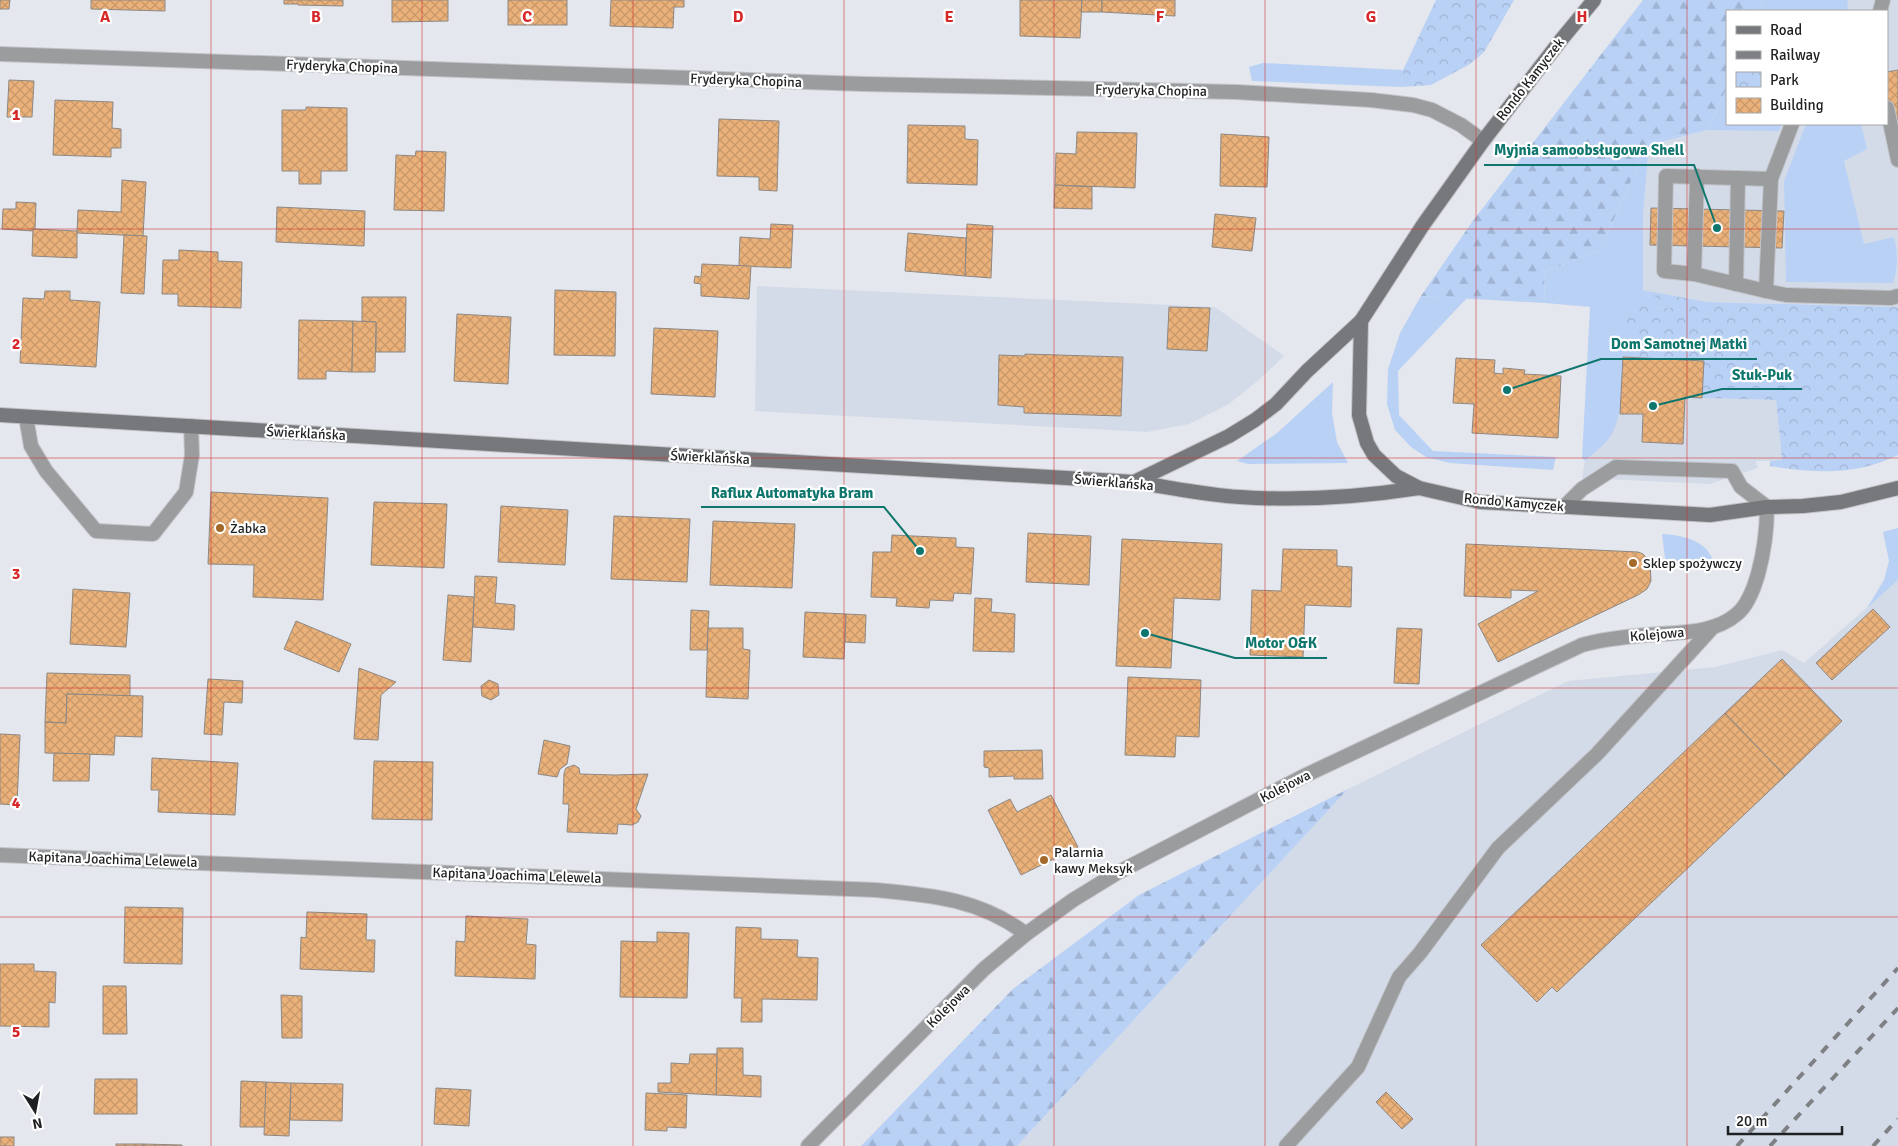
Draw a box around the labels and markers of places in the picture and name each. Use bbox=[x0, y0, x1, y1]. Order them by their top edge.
callout: Myjnia samoobsługowa Shell bbox=[1484, 135, 1694, 165]
callout: Dom Samotnej Matki bbox=[1601, 329, 1757, 359]
callout: Stuk-Puk bbox=[1722, 359, 1802, 389]
callout: Raflux Automatyka Bram bbox=[701, 477, 884, 507]
place label: Żabka bbox=[230, 520, 266, 537]
marker: Żabka bbox=[214, 522, 226, 534]
place label: Sklep spożywczy bbox=[1643, 555, 1742, 572]
marker: Sklep spożywczy bbox=[1627, 557, 1639, 569]
callout: Motor O&K bbox=[1235, 628, 1327, 658]
place label: Palarnia kawy Meksyk bbox=[1054, 844, 1133, 877]
marker: Palarnia kawy Meksyk bbox=[1038, 854, 1050, 866]

